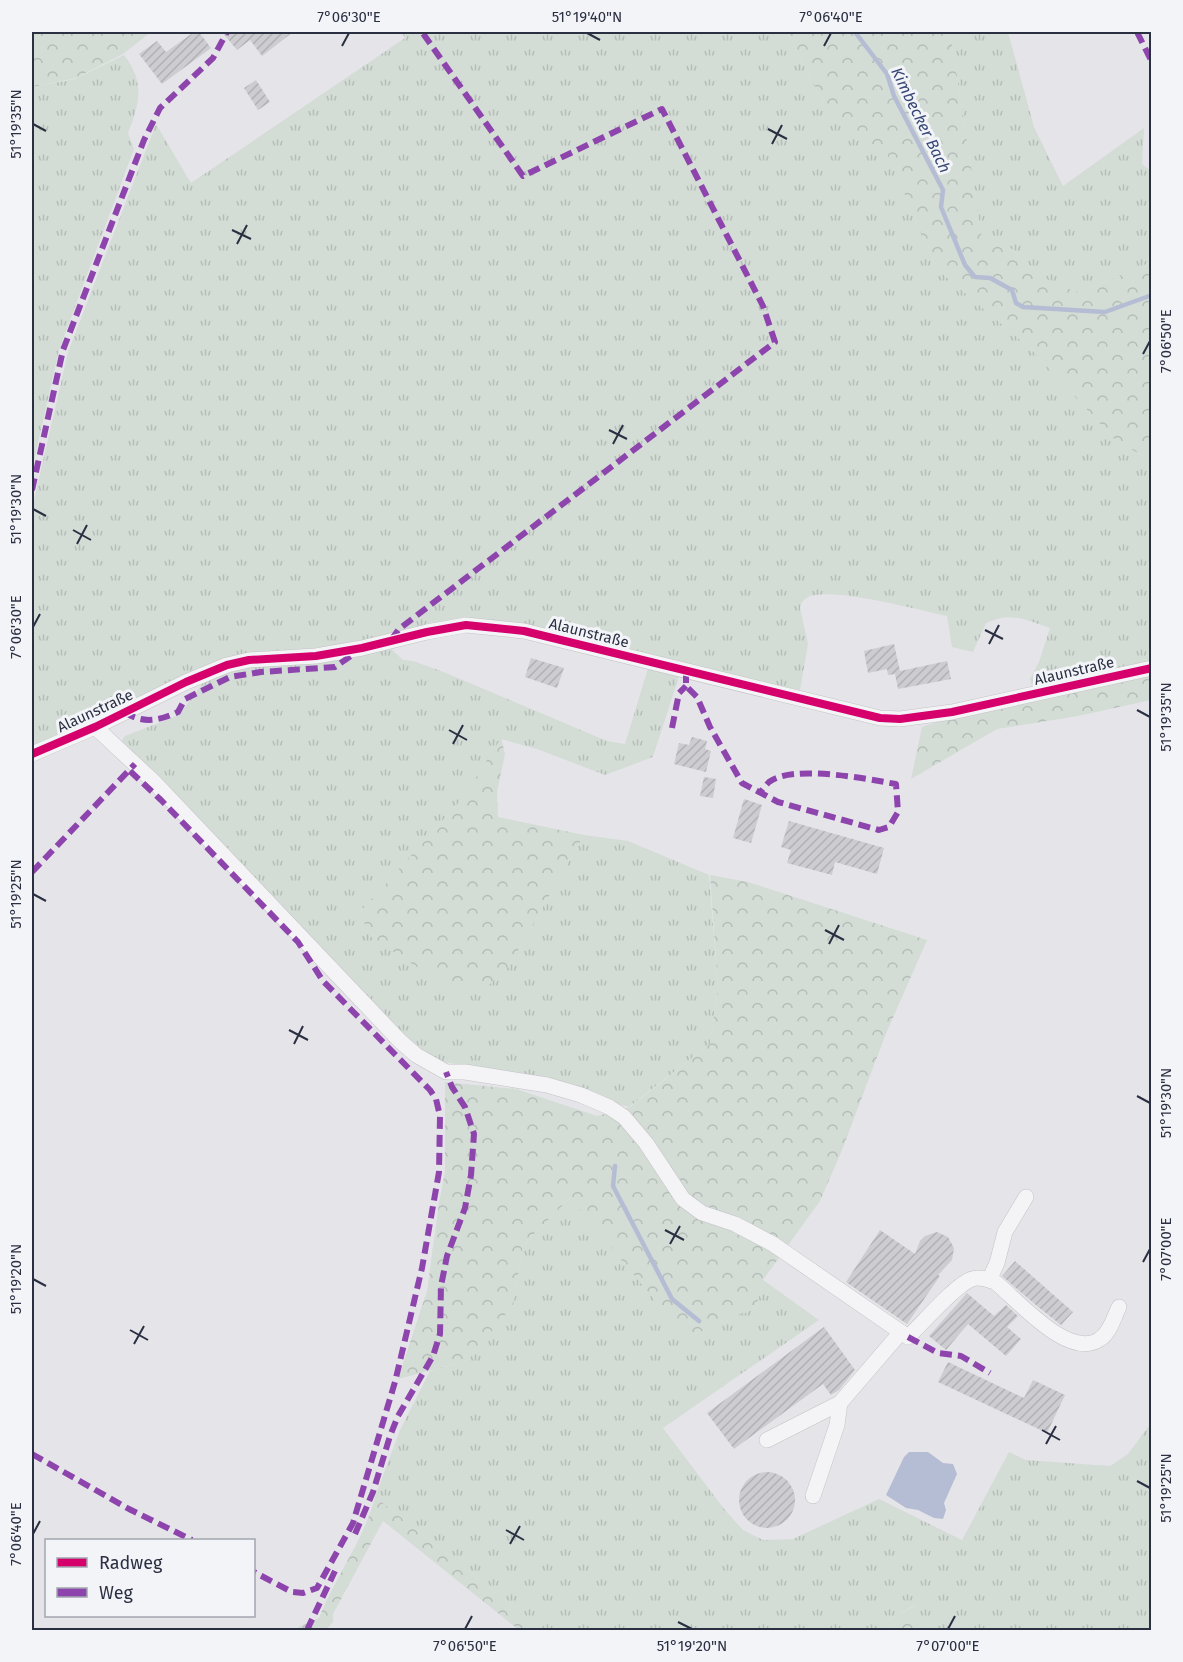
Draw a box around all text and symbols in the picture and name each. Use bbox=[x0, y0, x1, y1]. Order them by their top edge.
text: 7°06'30"E bbox=[317, 8, 381, 26]
text: 51°19'40"N bbox=[552, 8, 622, 26]
text: 7°06'40"E bbox=[799, 8, 863, 26]
water label: Kimbecker Bach bbox=[887, 64, 955, 176]
text: 51°19'35"N bbox=[7, 89, 25, 159]
text: 7°06'50"E bbox=[1157, 309, 1175, 373]
text: 51°19'30"N bbox=[7, 474, 25, 544]
text: 7°06'30"E bbox=[7, 595, 25, 659]
street label: Alaunstraße bbox=[547, 614, 631, 652]
street label: Alaunstraße bbox=[1032, 653, 1116, 689]
text: 51°19'35"N bbox=[1157, 682, 1175, 752]
street label: Alaunstraße bbox=[54, 686, 136, 736]
text: 51°19'25"N bbox=[7, 859, 25, 929]
text: 51°19'30"N bbox=[1157, 1068, 1175, 1138]
text: 7°07'00"E bbox=[1157, 1217, 1175, 1281]
text: 51°19'20"N bbox=[7, 1244, 25, 1314]
text: 51°19'25"N bbox=[1157, 1453, 1175, 1523]
text: 7°06'40"E bbox=[7, 1502, 25, 1566]
legend bbox=[45, 1539, 255, 1617]
text: Radweg bbox=[99, 1552, 163, 1574]
text: Weg bbox=[99, 1582, 133, 1604]
text: 7°06'50"E bbox=[433, 1637, 497, 1655]
text: 51°19'20"N bbox=[657, 1637, 727, 1655]
text: 7°07'00"E bbox=[916, 1637, 980, 1655]

